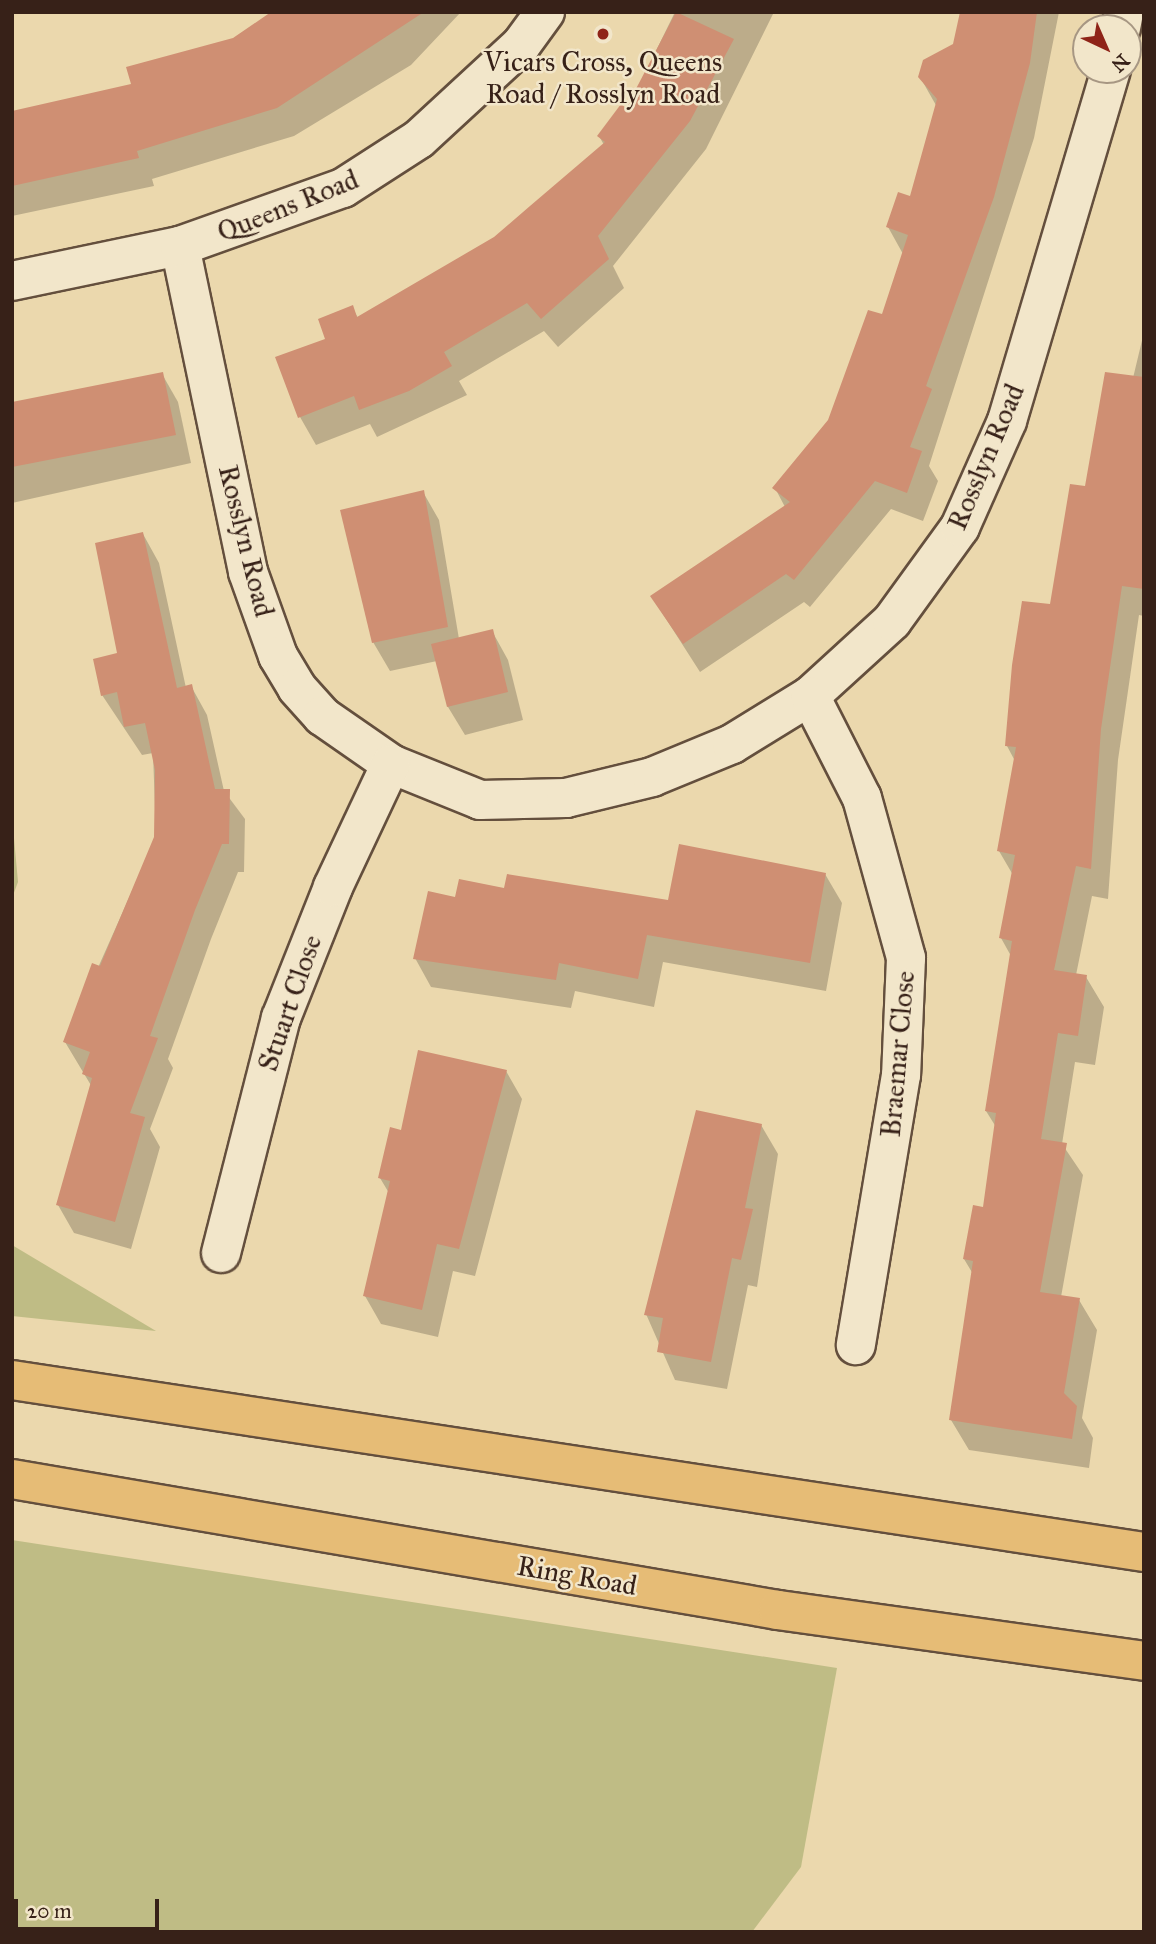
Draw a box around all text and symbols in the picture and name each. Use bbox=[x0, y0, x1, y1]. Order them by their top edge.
north arrow bbox=[1072, 14, 1142, 84]
marker: Vicars Cross, Queens Road / Rosslyn Road bbox=[595, 26, 611, 42]
place label: Vicars Cross, Queens Road / Rosslyn Road bbox=[484, 45, 722, 111]
text: N bbox=[1107, 49, 1134, 77]
street label: Queens Road bbox=[213, 162, 363, 250]
street label: Rosslyn Road bbox=[940, 379, 1032, 535]
street label: Rosslyn Road bbox=[211, 462, 281, 620]
street label: Stuart Close bbox=[251, 930, 329, 1076]
street label: Braemar Close bbox=[874, 969, 922, 1139]
street label: Ring Road bbox=[514, 1549, 640, 1603]
scale bar bbox=[18, 1884, 163, 1928]
text: 20 m bbox=[27, 1898, 72, 1924]

